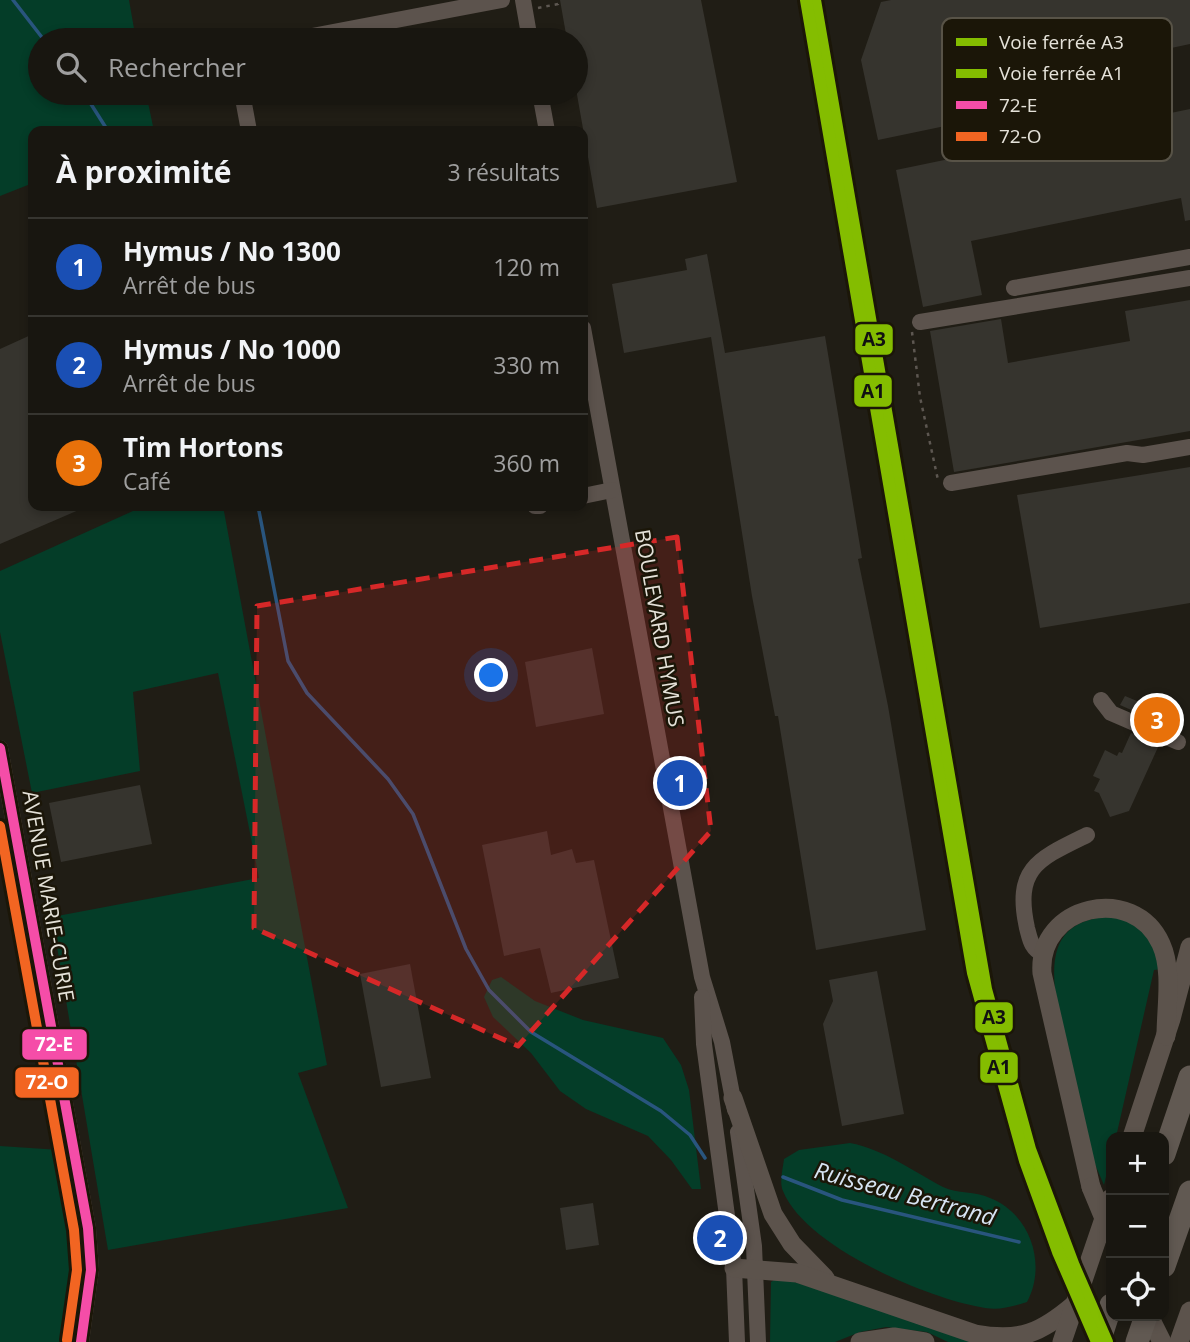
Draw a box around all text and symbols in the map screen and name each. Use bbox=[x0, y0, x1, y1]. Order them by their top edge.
legend bbox=[942, 18, 1172, 161]
search box bbox=[28, 28, 588, 105]
text: Voie ferrée A3 bbox=[999, 29, 1124, 55]
icon: search bbox=[52, 48, 90, 86]
text: Rechercher bbox=[108, 49, 246, 85]
text: Voie ferrée A1 bbox=[999, 60, 1124, 86]
text: 72-E bbox=[999, 92, 1037, 118]
text: 72-O bbox=[999, 123, 1042, 149]
text: À proximité bbox=[56, 151, 232, 192]
text: 3 résultats bbox=[448, 156, 560, 188]
text: Hymus / No 1300 bbox=[123, 233, 341, 269]
text: 1 bbox=[72, 251, 86, 283]
text: 120 m bbox=[493, 251, 560, 283]
text: Arrêt de bus bbox=[123, 269, 256, 301]
line badge: A3 bbox=[854, 323, 894, 356]
text: A3 bbox=[862, 326, 886, 352]
text: Hymus / No 1000 bbox=[123, 331, 341, 367]
text: 2 bbox=[72, 349, 86, 381]
text: 330 m bbox=[493, 349, 560, 381]
text: Arrêt de bus bbox=[123, 367, 256, 399]
line badge: A1 bbox=[853, 374, 893, 408]
text: A1 bbox=[861, 378, 885, 404]
text: Tim Hortons bbox=[123, 429, 283, 465]
text: 3 bbox=[72, 447, 86, 479]
text: 360 m bbox=[493, 447, 560, 479]
text: Café bbox=[123, 465, 171, 497]
street label: BOULEVARD HYMUS bbox=[629, 527, 691, 729]
your location bbox=[474, 658, 508, 692]
pin: 3 bbox=[1134, 694, 1180, 746]
pin: 1 bbox=[657, 757, 703, 809]
street label: AVENUE MARIE-CURIE bbox=[17, 788, 81, 1004]
line badge: A3 bbox=[974, 1001, 1014, 1034]
text: A3 bbox=[982, 1004, 1006, 1030]
line badge: 72-E bbox=[21, 1028, 88, 1061]
text: 72-E bbox=[35, 1031, 73, 1057]
line badge: A1 bbox=[979, 1051, 1019, 1084]
text: A1 bbox=[987, 1054, 1011, 1080]
line badge: 72-O bbox=[14, 1066, 80, 1099]
text: 72-O bbox=[26, 1069, 68, 1095]
map controls bbox=[1106, 1132, 1169, 1321]
button: + bbox=[1106, 1132, 1169, 1195]
water label: Ruisseau Bertrand bbox=[811, 1153, 1000, 1233]
button: − bbox=[1106, 1195, 1169, 1258]
pin: 2 bbox=[697, 1212, 743, 1264]
button: locate bbox=[1106, 1258, 1169, 1321]

